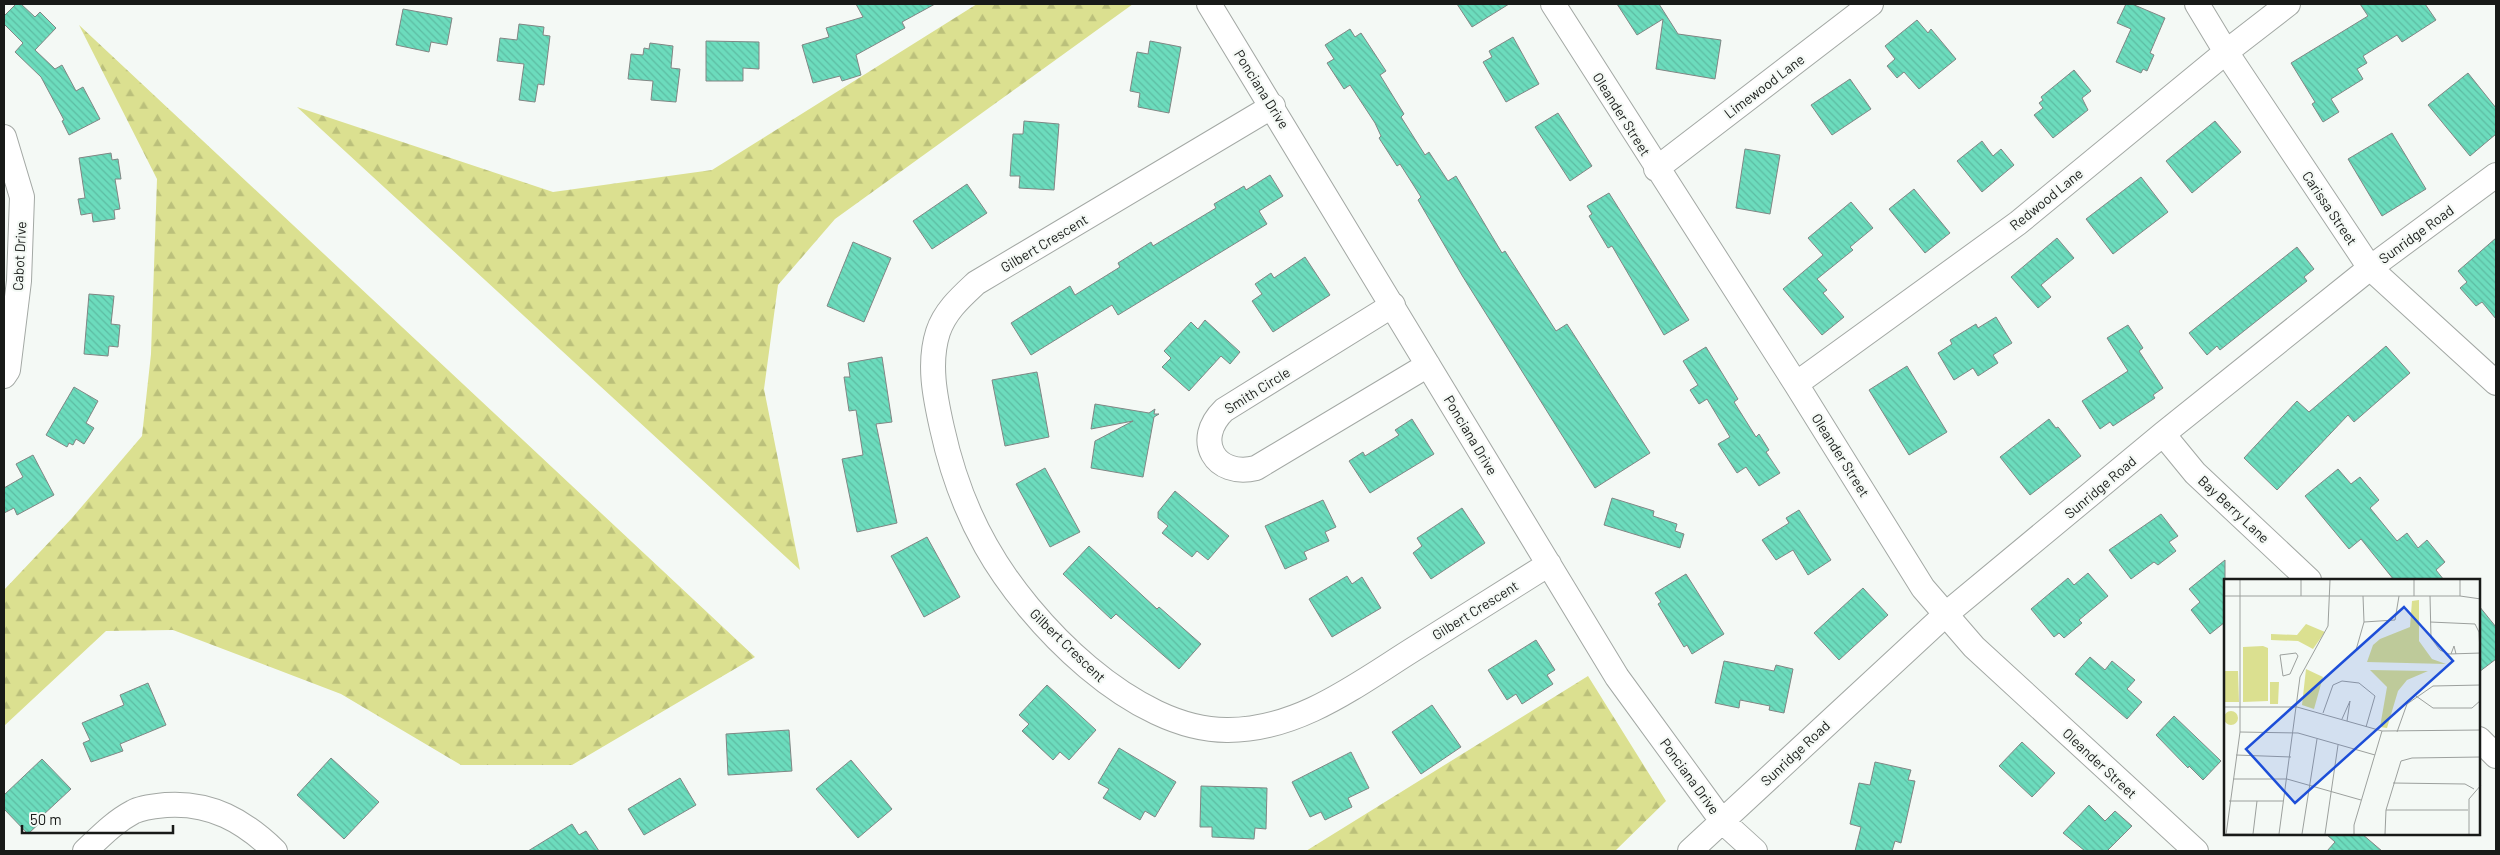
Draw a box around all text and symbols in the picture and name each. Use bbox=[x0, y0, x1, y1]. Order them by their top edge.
street label: Ponciana Drive bbox=[1231, 46, 1293, 132]
street label: Limewood Lane bbox=[1721, 50, 1807, 122]
street label: Oleander Street bbox=[1590, 69, 1654, 159]
street label: Redwood Lane bbox=[2006, 164, 2086, 234]
street label: Carissa Street bbox=[2299, 168, 2361, 248]
street label: Sunridge Road bbox=[2375, 201, 2457, 267]
street label: Gilbert Crescent bbox=[997, 210, 1091, 276]
street label: Cabot Drive bbox=[9, 221, 29, 291]
street label: Smith Circle bbox=[1221, 363, 1293, 417]
street label: Ponciana Drive bbox=[1441, 392, 1501, 478]
street label: Oleander Street bbox=[1809, 410, 1873, 500]
street label: Sunridge Road bbox=[2061, 452, 2139, 522]
street label: Bay Berry Lane bbox=[2195, 472, 2273, 546]
street label: Gilbert Crescent bbox=[1429, 577, 1521, 643]
inset map bbox=[2224, 579, 2480, 835]
street label: Gilbert Crescent bbox=[1027, 605, 1109, 685]
street label: Sunridge Road bbox=[1757, 717, 1833, 789]
street label: Oleander Street bbox=[2059, 724, 2141, 802]
street label: Ponciana Drive bbox=[1657, 735, 1723, 817]
scale bar bbox=[22, 802, 174, 834]
text: 50 m bbox=[30, 810, 62, 828]

